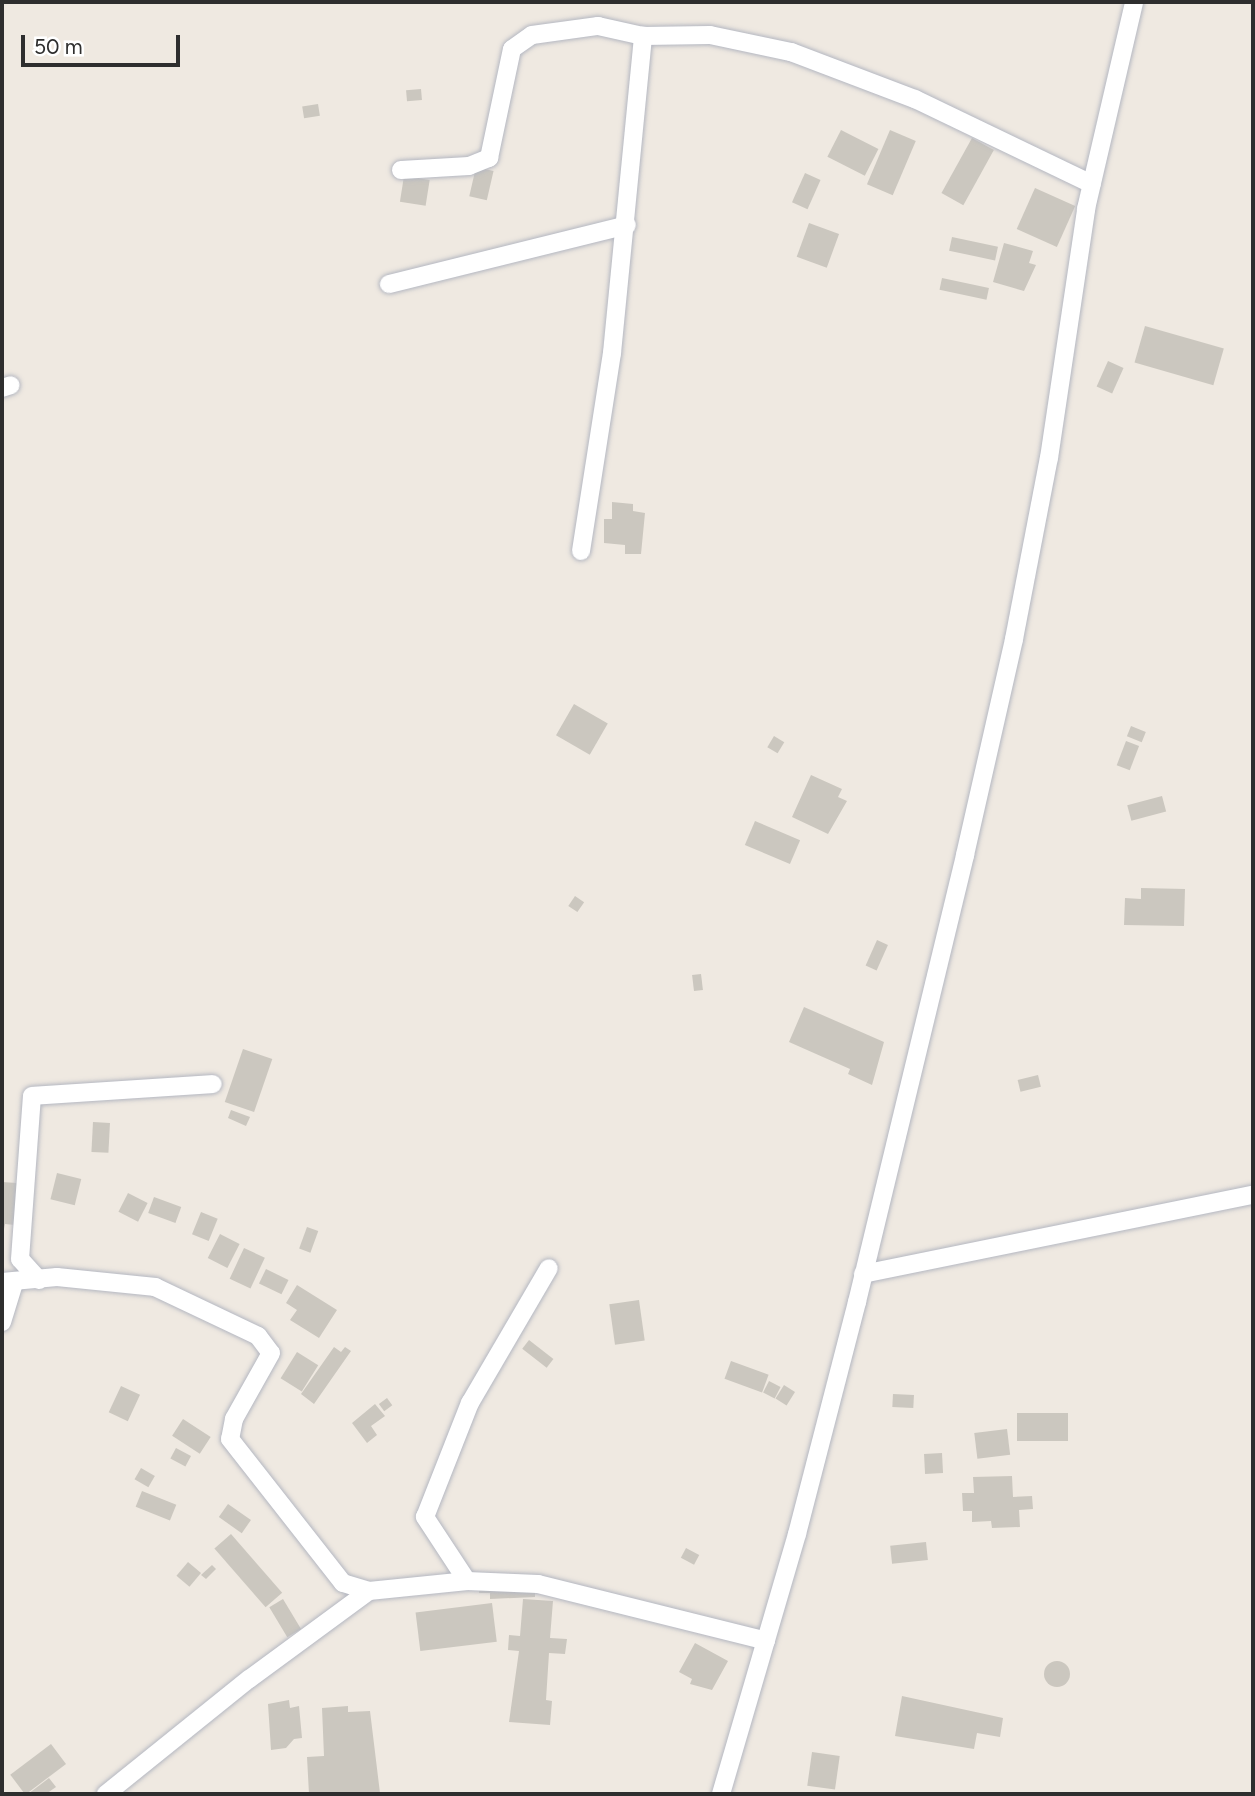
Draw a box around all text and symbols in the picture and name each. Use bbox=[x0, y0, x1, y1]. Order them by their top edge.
scale bar bbox=[24, 21, 184, 65]
text: 50 m bbox=[34, 34, 83, 59]

